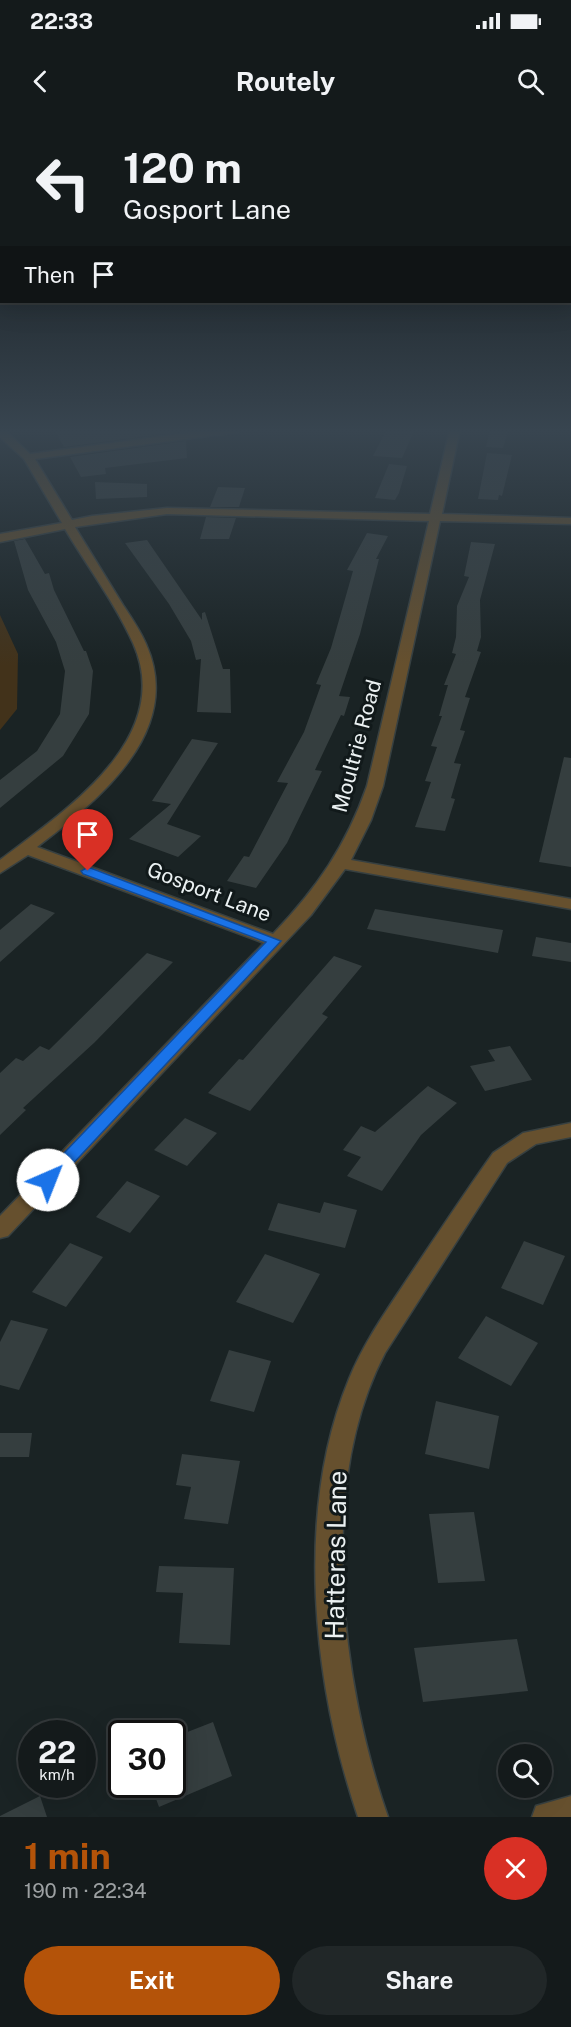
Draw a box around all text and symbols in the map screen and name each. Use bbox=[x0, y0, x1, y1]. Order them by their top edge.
text: 22:33 bbox=[30, 8, 93, 34]
icon: back bbox=[24, 65, 57, 98]
text: Routely bbox=[236, 65, 335, 97]
icon: search bbox=[514, 65, 547, 98]
text: 120 m bbox=[123, 143, 242, 192]
icon: left bbox=[24, 144, 102, 222]
text: Gosport Lane bbox=[123, 193, 291, 225]
icon: arrive bbox=[87, 258, 120, 291]
text: Then bbox=[24, 262, 75, 288]
street label: Moultrie Road bbox=[327, 677, 386, 815]
pin bbox=[62, 809, 113, 871]
icon: arrive bbox=[71, 818, 104, 851]
street label: Gosport Lane bbox=[144, 856, 275, 927]
position arrow bbox=[16, 1148, 80, 1212]
street label: Hatteras Lane bbox=[319, 1470, 352, 1640]
speed limit sign: 30 bbox=[108, 1720, 186, 1798]
text: 22 bbox=[38, 1734, 76, 1770]
map controls bbox=[498, 1744, 552, 1798]
button: search bbox=[498, 1744, 552, 1798]
text: km/h bbox=[39, 1766, 75, 1783]
text: 1 min bbox=[24, 1835, 111, 1877]
button: close bbox=[484, 1837, 547, 1900]
text: 190 m · 22:34 bbox=[24, 1879, 147, 1903]
button: Exit bbox=[24, 1946, 280, 2015]
button: Share bbox=[292, 1946, 547, 2015]

